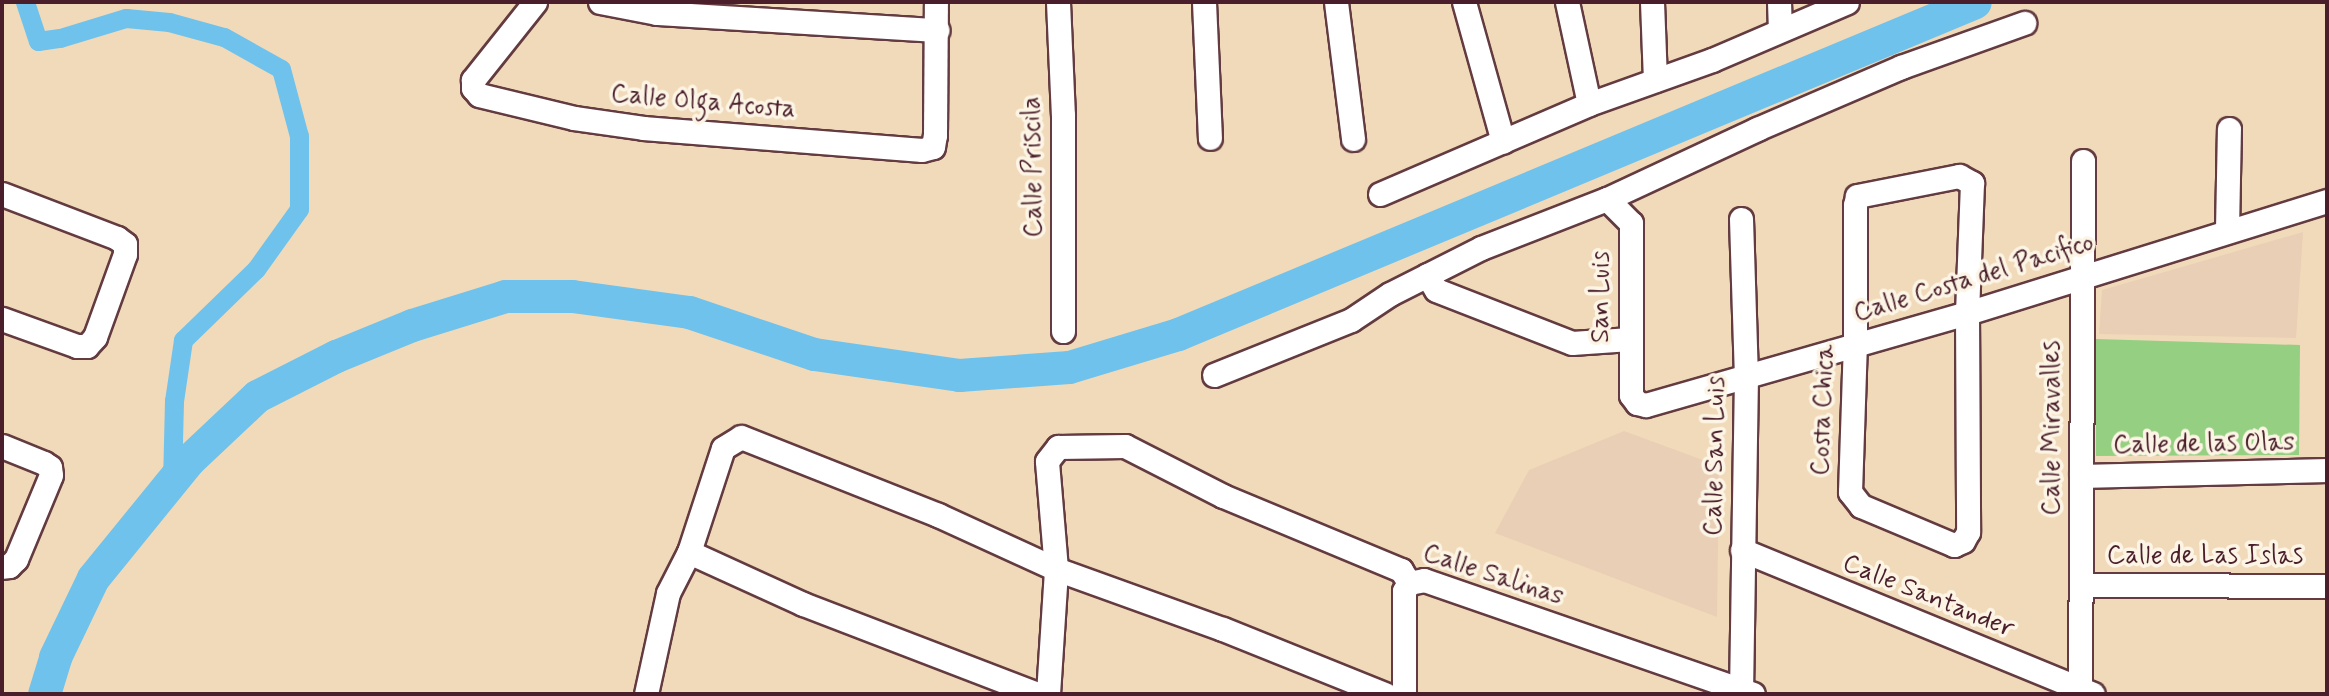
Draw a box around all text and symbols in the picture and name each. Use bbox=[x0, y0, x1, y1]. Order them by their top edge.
street label: Calle Olga Acosta bbox=[608, 79, 798, 127]
street label: Calle Priscila bbox=[1017, 95, 1051, 239]
street label: Calle Costa del Pacifico bbox=[1851, 228, 2097, 330]
street label: San Luis bbox=[1586, 250, 1618, 344]
street label: Calle Miravalles bbox=[2037, 340, 2069, 516]
street label: Costa Chica bbox=[1806, 345, 1842, 475]
street label: Calle San Luis bbox=[1699, 377, 1733, 535]
street label: Calle de las Olas bbox=[2113, 428, 2295, 462]
street label: Calle Salinas bbox=[1420, 539, 1566, 613]
street label: Calle de Las Islas bbox=[2107, 541, 2303, 573]
street label: Calle Santander bbox=[1839, 549, 2017, 645]

